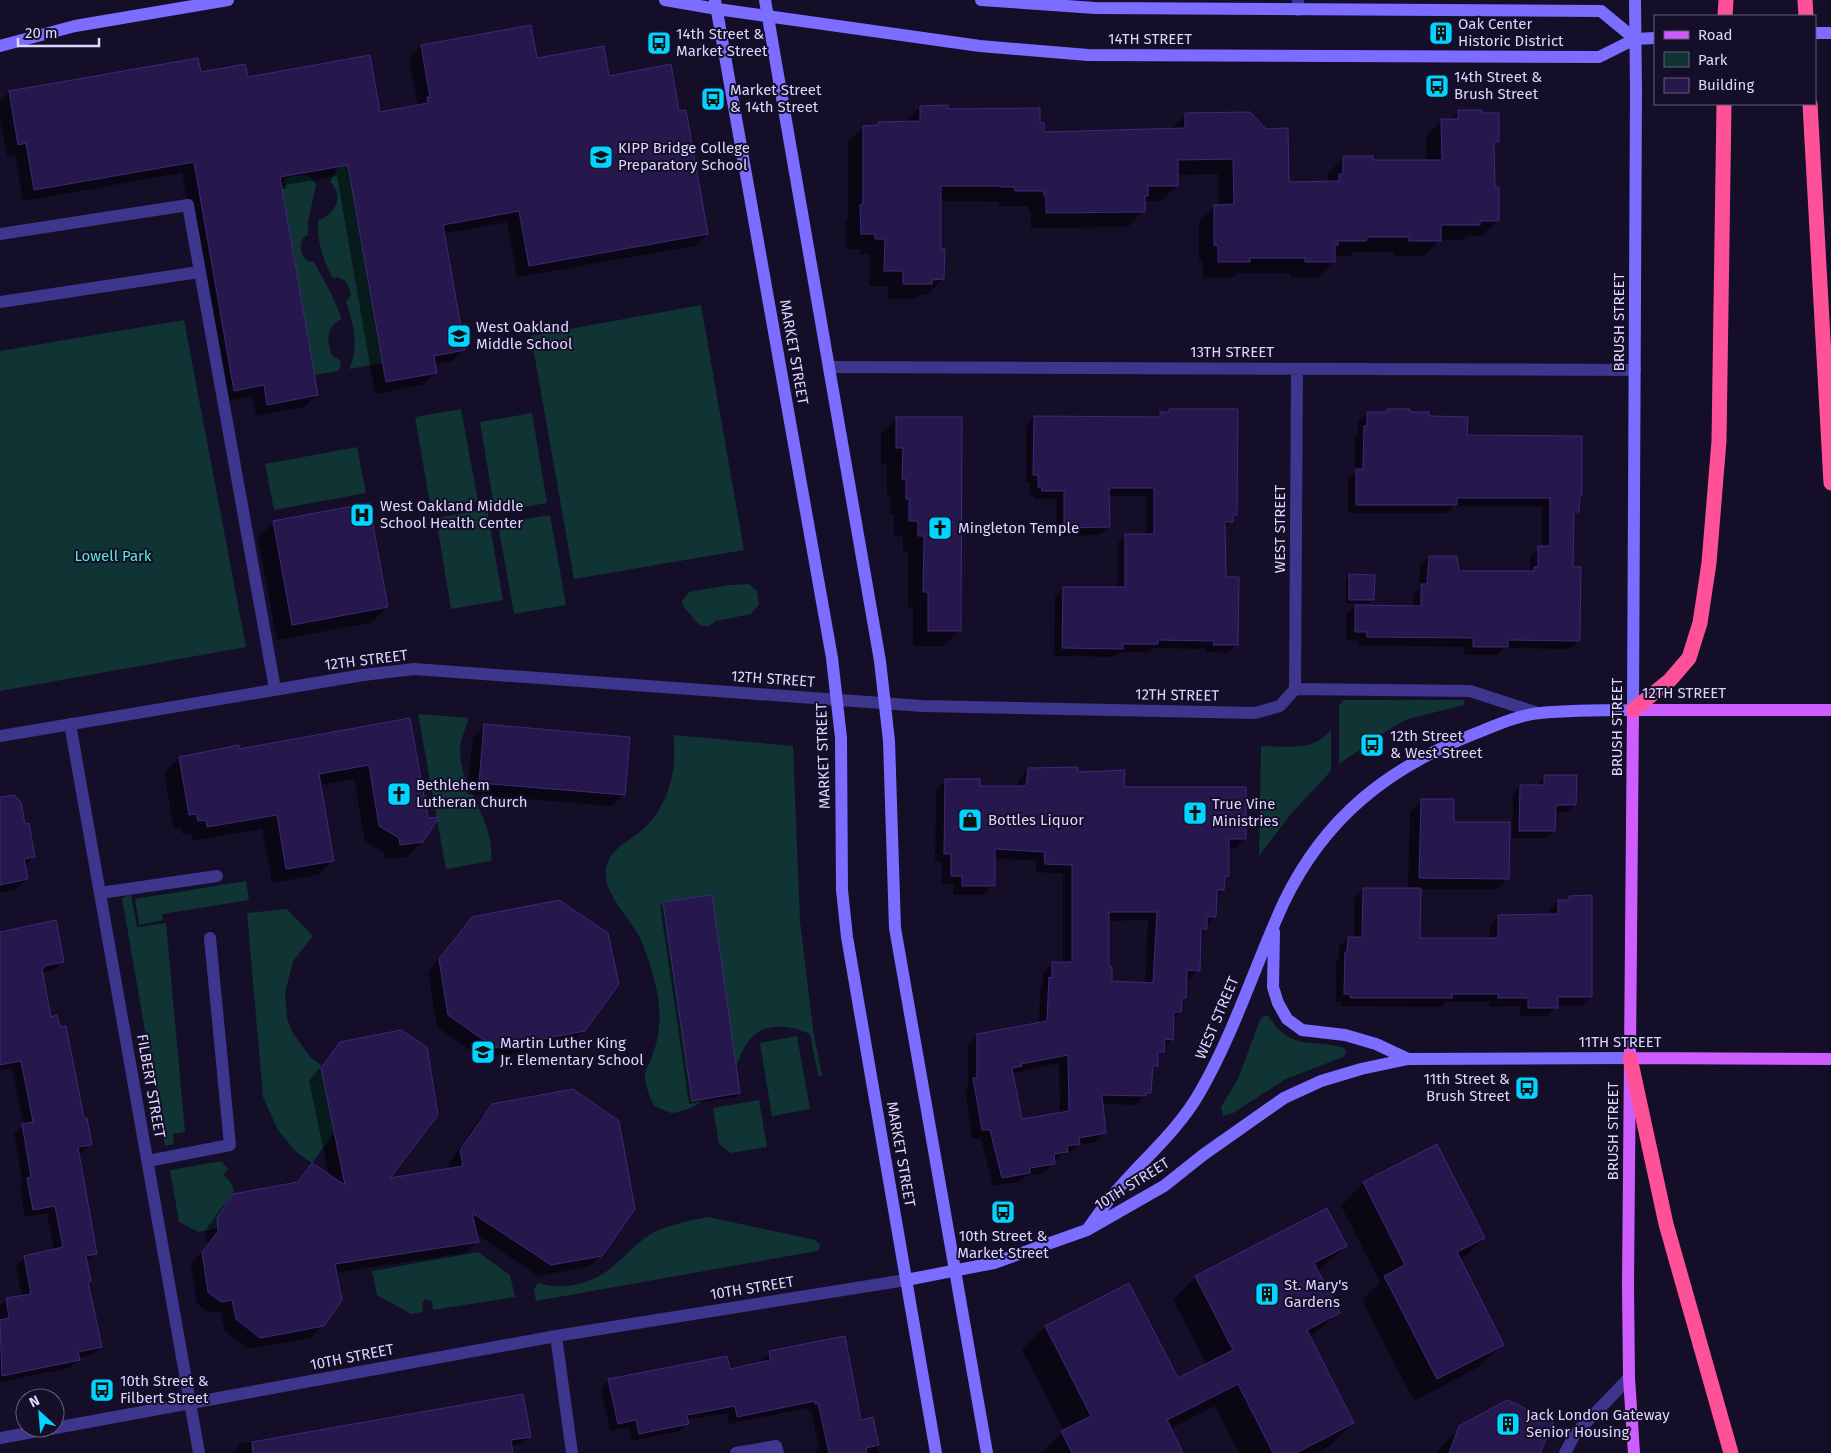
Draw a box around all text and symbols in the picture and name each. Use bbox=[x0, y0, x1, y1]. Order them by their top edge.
scale bar bbox=[18, 15, 99, 47]
place label: Oak Center Historic District bbox=[1458, 15, 1564, 50]
legend bbox=[1654, 15, 1816, 105]
building icon: Oak Center Historic District bbox=[1428, 20, 1454, 46]
text: 20 m bbox=[25, 24, 58, 42]
place label: 14th Street & Market Street bbox=[676, 25, 768, 60]
text: Road bbox=[1698, 26, 1733, 44]
bus stop icon: 14th Street & Market Street bbox=[646, 30, 672, 56]
street label: 14TH STREET bbox=[1108, 30, 1192, 48]
text: Park bbox=[1698, 51, 1728, 69]
place label: 14th Street & Brush Street bbox=[1454, 68, 1542, 103]
bus stop icon: 14th Street & Brush Street bbox=[1424, 73, 1450, 99]
text: Building bbox=[1698, 76, 1754, 94]
place label: Market Street & 14th Street bbox=[730, 81, 822, 116]
bus stop icon: Market Street & 14th Street bbox=[700, 86, 726, 112]
place label: KIPP Bridge College Preparatory School bbox=[618, 139, 750, 174]
school or university icon: KIPP Bridge College Preparatory School bbox=[588, 144, 614, 170]
street label: BRUSH STREET bbox=[1610, 272, 1628, 371]
street label: MARKET STREET bbox=[776, 298, 812, 406]
place label: West Oakland Middle School bbox=[476, 318, 573, 353]
school or university icon: West Oakland Middle School bbox=[446, 323, 472, 349]
street label: 13TH STREET bbox=[1190, 343, 1274, 361]
street label: WEST STREET bbox=[1271, 485, 1289, 573]
place label: West Oakland Middle School Health Center bbox=[380, 497, 523, 532]
hospital icon: West Oakland Middle School Health Center bbox=[349, 502, 375, 528]
church icon: Mingleton Temple bbox=[927, 515, 953, 541]
place label: Mingleton Temple bbox=[958, 519, 1079, 537]
park label: Lowell Park bbox=[74, 547, 152, 565]
street label: 12TH STREET bbox=[323, 646, 409, 674]
street label: 12TH STREET bbox=[730, 667, 816, 691]
street label: BRUSH STREET bbox=[1608, 677, 1626, 776]
street label: 12TH STREET bbox=[1642, 684, 1726, 702]
street label: 12TH STREET bbox=[1135, 685, 1219, 705]
street label: MARKET STREET bbox=[812, 702, 834, 809]
place label: 12th Street & West Street bbox=[1390, 727, 1483, 762]
bus stop icon: 12th Street & West Street bbox=[1359, 732, 1385, 758]
place label: Bethlehem Lutheran Church bbox=[416, 776, 528, 811]
church icon: Bethlehem Lutheran Church bbox=[386, 781, 412, 807]
place label: True Vine Ministries bbox=[1212, 795, 1279, 830]
church icon: True Vine Ministries bbox=[1182, 800, 1208, 826]
shop icon: Bottles Liquor bbox=[957, 807, 983, 833]
place label: Bottles Liquor bbox=[988, 811, 1084, 829]
street label: WEST STREET bbox=[1191, 974, 1243, 1062]
street label: FILBERT STREET bbox=[133, 1033, 169, 1140]
street label: 11TH STREET bbox=[1578, 1033, 1662, 1051]
place label: Martin Luther King Jr. Elementary School bbox=[500, 1034, 644, 1069]
school or university icon: Martin Luther King Jr. Elementary School bbox=[470, 1039, 496, 1065]
place label: 11th Street & Brush Street bbox=[1423, 1070, 1511, 1105]
bus stop icon: 11th Street & Brush Street bbox=[1514, 1075, 1540, 1101]
street label: BRUSH STREET bbox=[1604, 1081, 1622, 1180]
street label: MARKET STREET bbox=[883, 1100, 919, 1208]
street label: 10TH STREET bbox=[1091, 1154, 1173, 1214]
bus stop icon: 10th Street & Market Street bbox=[990, 1199, 1016, 1225]
place label: 10th Street & Market Street bbox=[957, 1227, 1049, 1262]
street label: 10TH STREET bbox=[709, 1272, 796, 1304]
place label: St. Mary's Gardens bbox=[1284, 1276, 1348, 1311]
building icon: St. Mary's Gardens bbox=[1254, 1281, 1280, 1307]
street label: 10TH STREET bbox=[309, 1340, 396, 1374]
place label: 10th Street & Filbert Street bbox=[120, 1372, 209, 1407]
bus stop icon: 10th Street & Filbert Street bbox=[89, 1377, 115, 1403]
north arrow bbox=[15, 1388, 65, 1438]
text: N bbox=[27, 1392, 42, 1411]
place label: Jack London Gateway Senior Housing bbox=[1526, 1406, 1670, 1441]
building icon: Jack London Gateway Senior Housing bbox=[1495, 1411, 1521, 1437]

